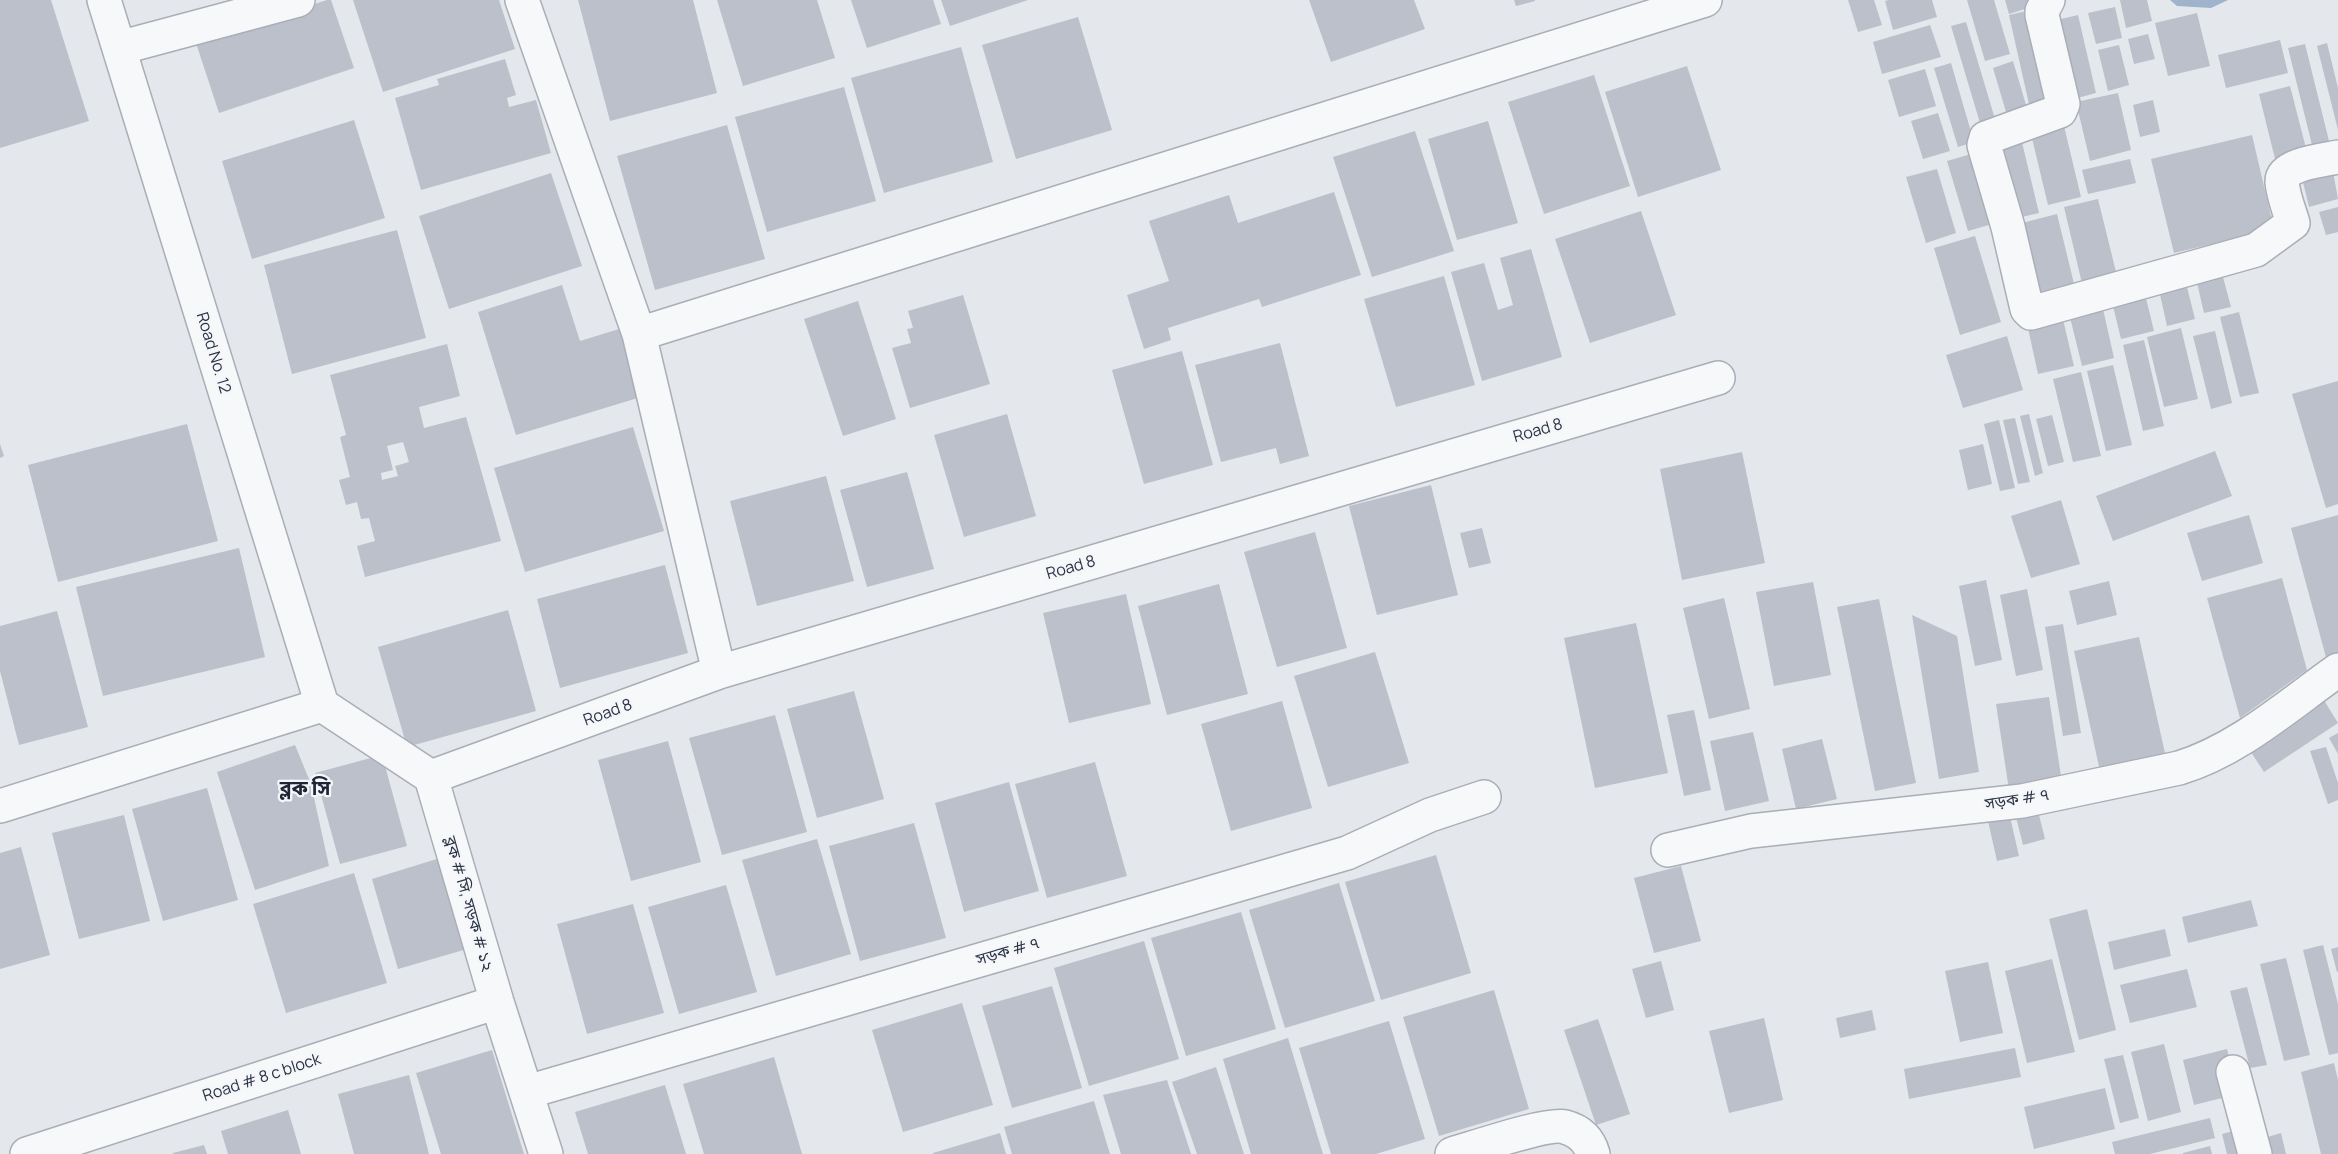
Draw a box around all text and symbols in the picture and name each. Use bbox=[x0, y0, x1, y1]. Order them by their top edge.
street label: Road No. 12 bbox=[192, 310, 234, 396]
street label: Road 8 bbox=[1511, 415, 1565, 447]
street label: Road 8 bbox=[1044, 552, 1098, 584]
street label: Road 8 bbox=[581, 695, 635, 731]
district label: ব্লক সি bbox=[280, 777, 330, 801]
street label: সড়ক # ৭ bbox=[1983, 785, 2051, 815]
street label: ব্লক # সি, সড়ক # ১২ bbox=[440, 834, 496, 974]
street label: সড়ক # ৭ bbox=[974, 934, 1042, 970]
street label: Road # 8 c block bbox=[201, 1050, 323, 1106]

